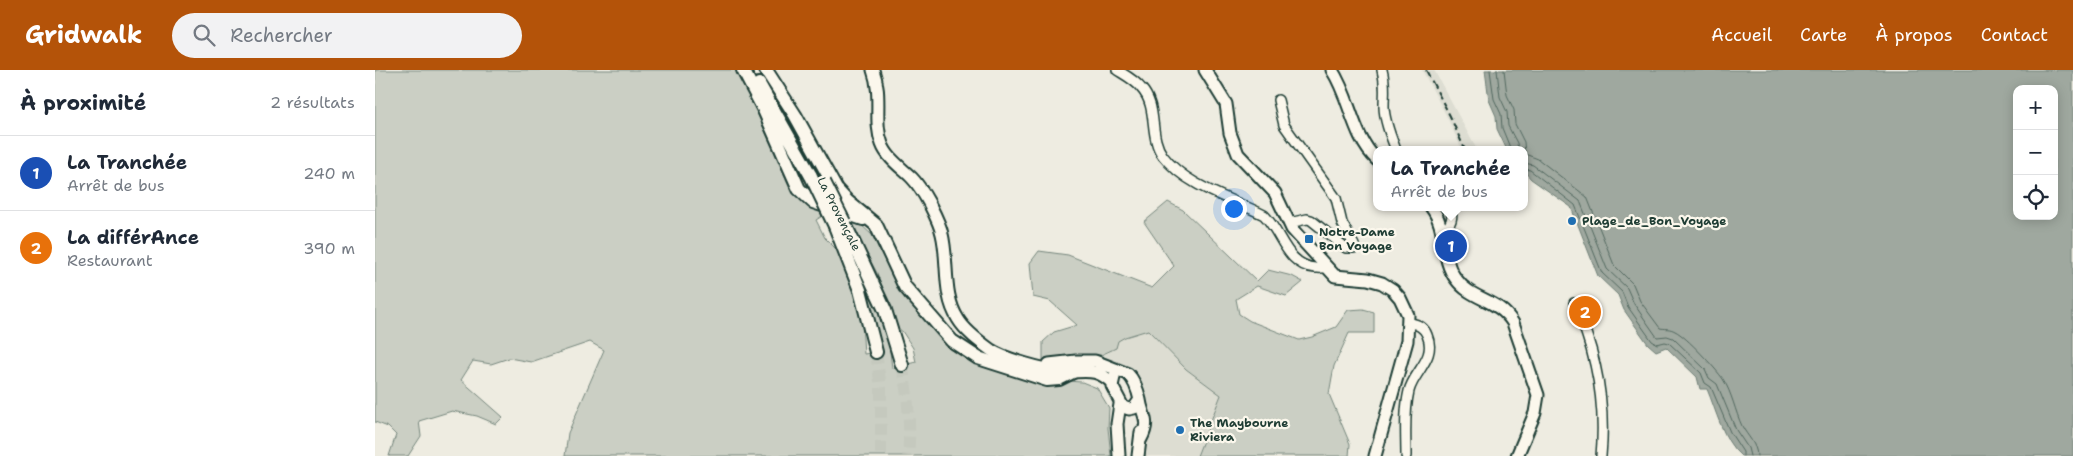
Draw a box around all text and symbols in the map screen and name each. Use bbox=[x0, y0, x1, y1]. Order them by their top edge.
search box bbox=[172, 13, 522, 58]
text: Gridwalk bbox=[25, 19, 142, 51]
icon: search bbox=[190, 21, 218, 49]
text: Rechercher bbox=[230, 23, 333, 48]
text: Accueil bbox=[1711, 23, 1772, 47]
text: Carte bbox=[1800, 23, 1847, 47]
text: À propos bbox=[1875, 23, 1953, 47]
text: Contact bbox=[1981, 23, 2048, 47]
map controls bbox=[2013, 85, 2058, 220]
button: + bbox=[2013, 85, 2058, 130]
text: À proximité bbox=[20, 89, 146, 117]
text: 2 résultats bbox=[270, 92, 355, 113]
button: − bbox=[2013, 130, 2058, 175]
popup bbox=[1373, 146, 1528, 211]
text: La Tranchée bbox=[67, 150, 187, 175]
text: La Tranchée bbox=[1390, 156, 1511, 181]
text: 1 bbox=[32, 163, 40, 184]
text: 240 m bbox=[303, 163, 355, 184]
street label: La Provençale bbox=[814, 174, 865, 254]
text: Arrêt de bus bbox=[67, 175, 165, 196]
button: locate bbox=[2013, 175, 2058, 220]
text: Arrêt de bus bbox=[1390, 181, 1488, 202]
your location bbox=[1221, 196, 1247, 222]
place label: Plage_de_Bon_Voyage bbox=[1582, 213, 1727, 229]
marker: Plage_de_Bon_Voyage bbox=[1566, 215, 1578, 227]
place label: Notre-Dame Bon Voyage bbox=[1319, 224, 1395, 254]
text: La différAnce bbox=[67, 225, 199, 250]
pin: 1 bbox=[1435, 227, 1467, 265]
marker: Notre-Dame Bon Voyage bbox=[1303, 233, 1315, 245]
text: 2 bbox=[30, 238, 42, 259]
text: 390 m bbox=[303, 238, 355, 259]
text: Restaurant bbox=[67, 250, 153, 271]
pin: 2 bbox=[1569, 293, 1601, 331]
place label: The Maybourne Riviera bbox=[1190, 415, 1289, 445]
marker: The Maybourne Riviera bbox=[1174, 424, 1186, 436]

